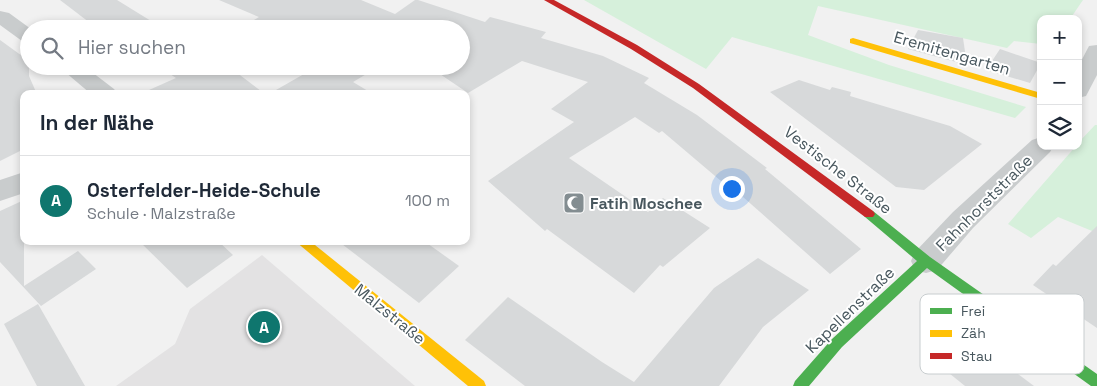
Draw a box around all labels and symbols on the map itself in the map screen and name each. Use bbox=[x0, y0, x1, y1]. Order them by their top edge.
street label: Eremitengarten bbox=[891, 26, 1013, 80]
street label: Vestische Straße bbox=[780, 121, 896, 219]
street label: Fahnhorststraße bbox=[931, 150, 1037, 256]
your location bbox=[719, 176, 745, 202]
mosque icon: Fatih Moschee bbox=[562, 191, 586, 215]
place label: Fatih Moschee bbox=[590, 193, 703, 214]
street label: Kapellenstraße bbox=[801, 262, 899, 358]
street label: Malzstraße bbox=[350, 279, 430, 349]
legend bbox=[920, 294, 1084, 374]
text: Frei bbox=[961, 302, 985, 320]
pin: A bbox=[248, 308, 280, 346]
text: Zäh bbox=[961, 324, 986, 342]
text: Stau bbox=[961, 347, 992, 365]

